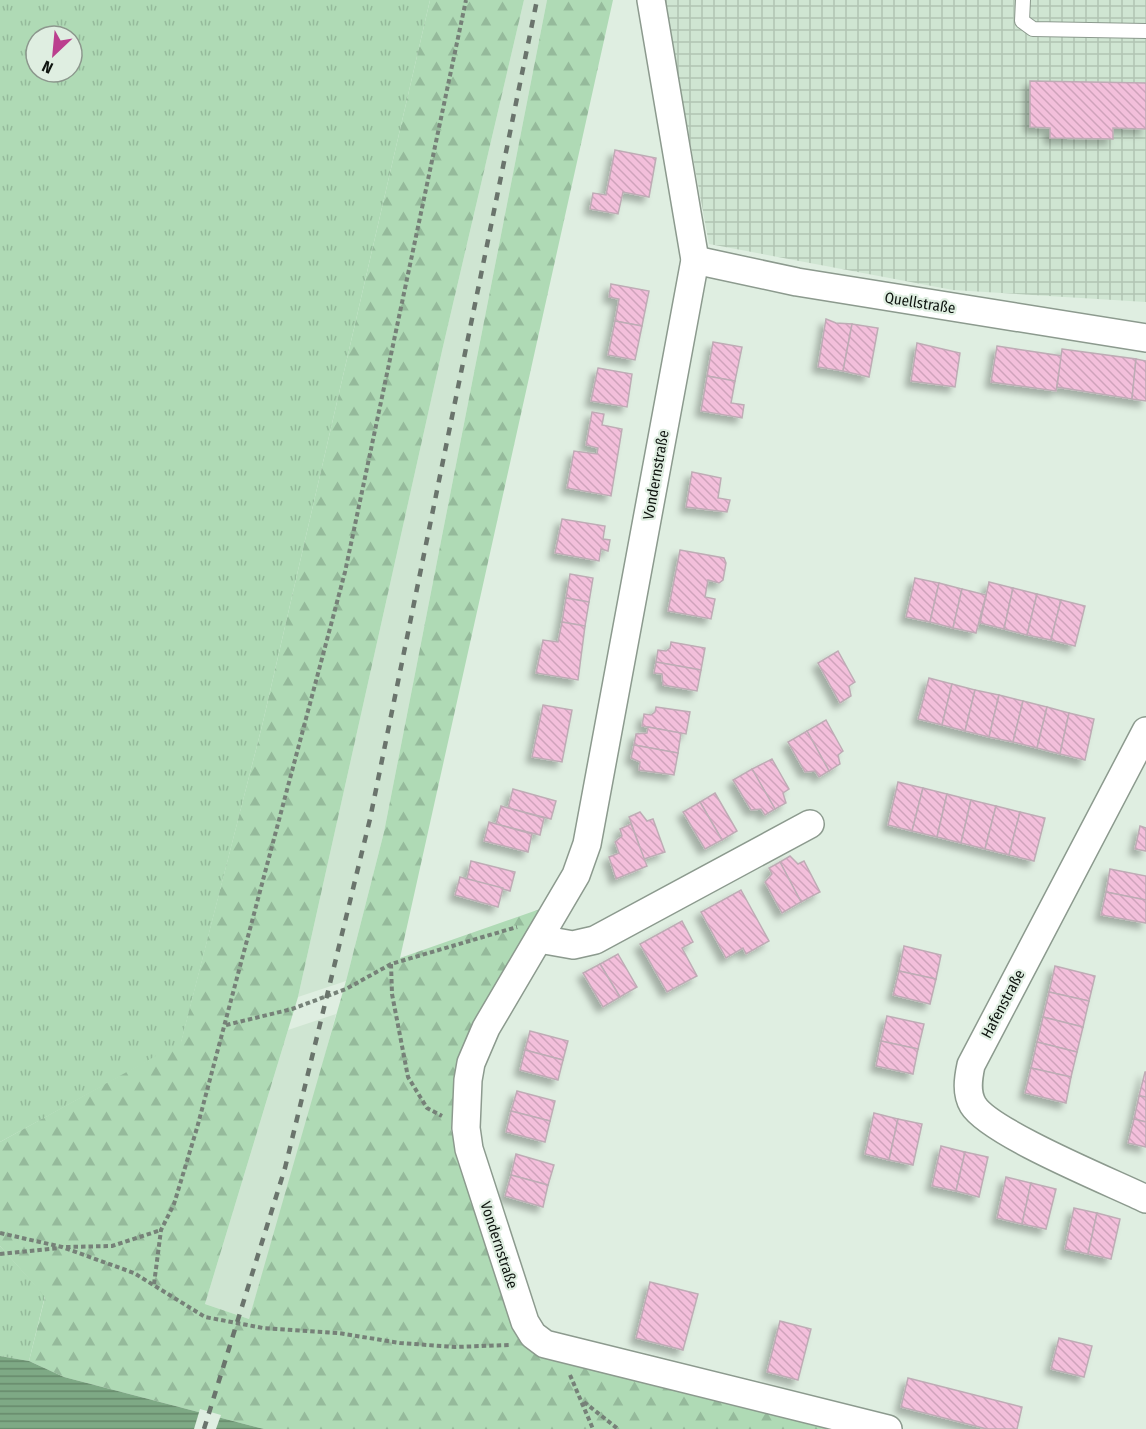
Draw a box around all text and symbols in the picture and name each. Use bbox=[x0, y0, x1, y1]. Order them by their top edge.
north arrow bbox=[24, 24, 84, 84]
text: N bbox=[39, 56, 56, 78]
street label: Quellstraße bbox=[883, 289, 957, 317]
street label: Vondernstraße bbox=[639, 429, 673, 521]
street label: Hafenstraße bbox=[977, 967, 1029, 1041]
street label: Vondernstraße bbox=[476, 1199, 522, 1291]

